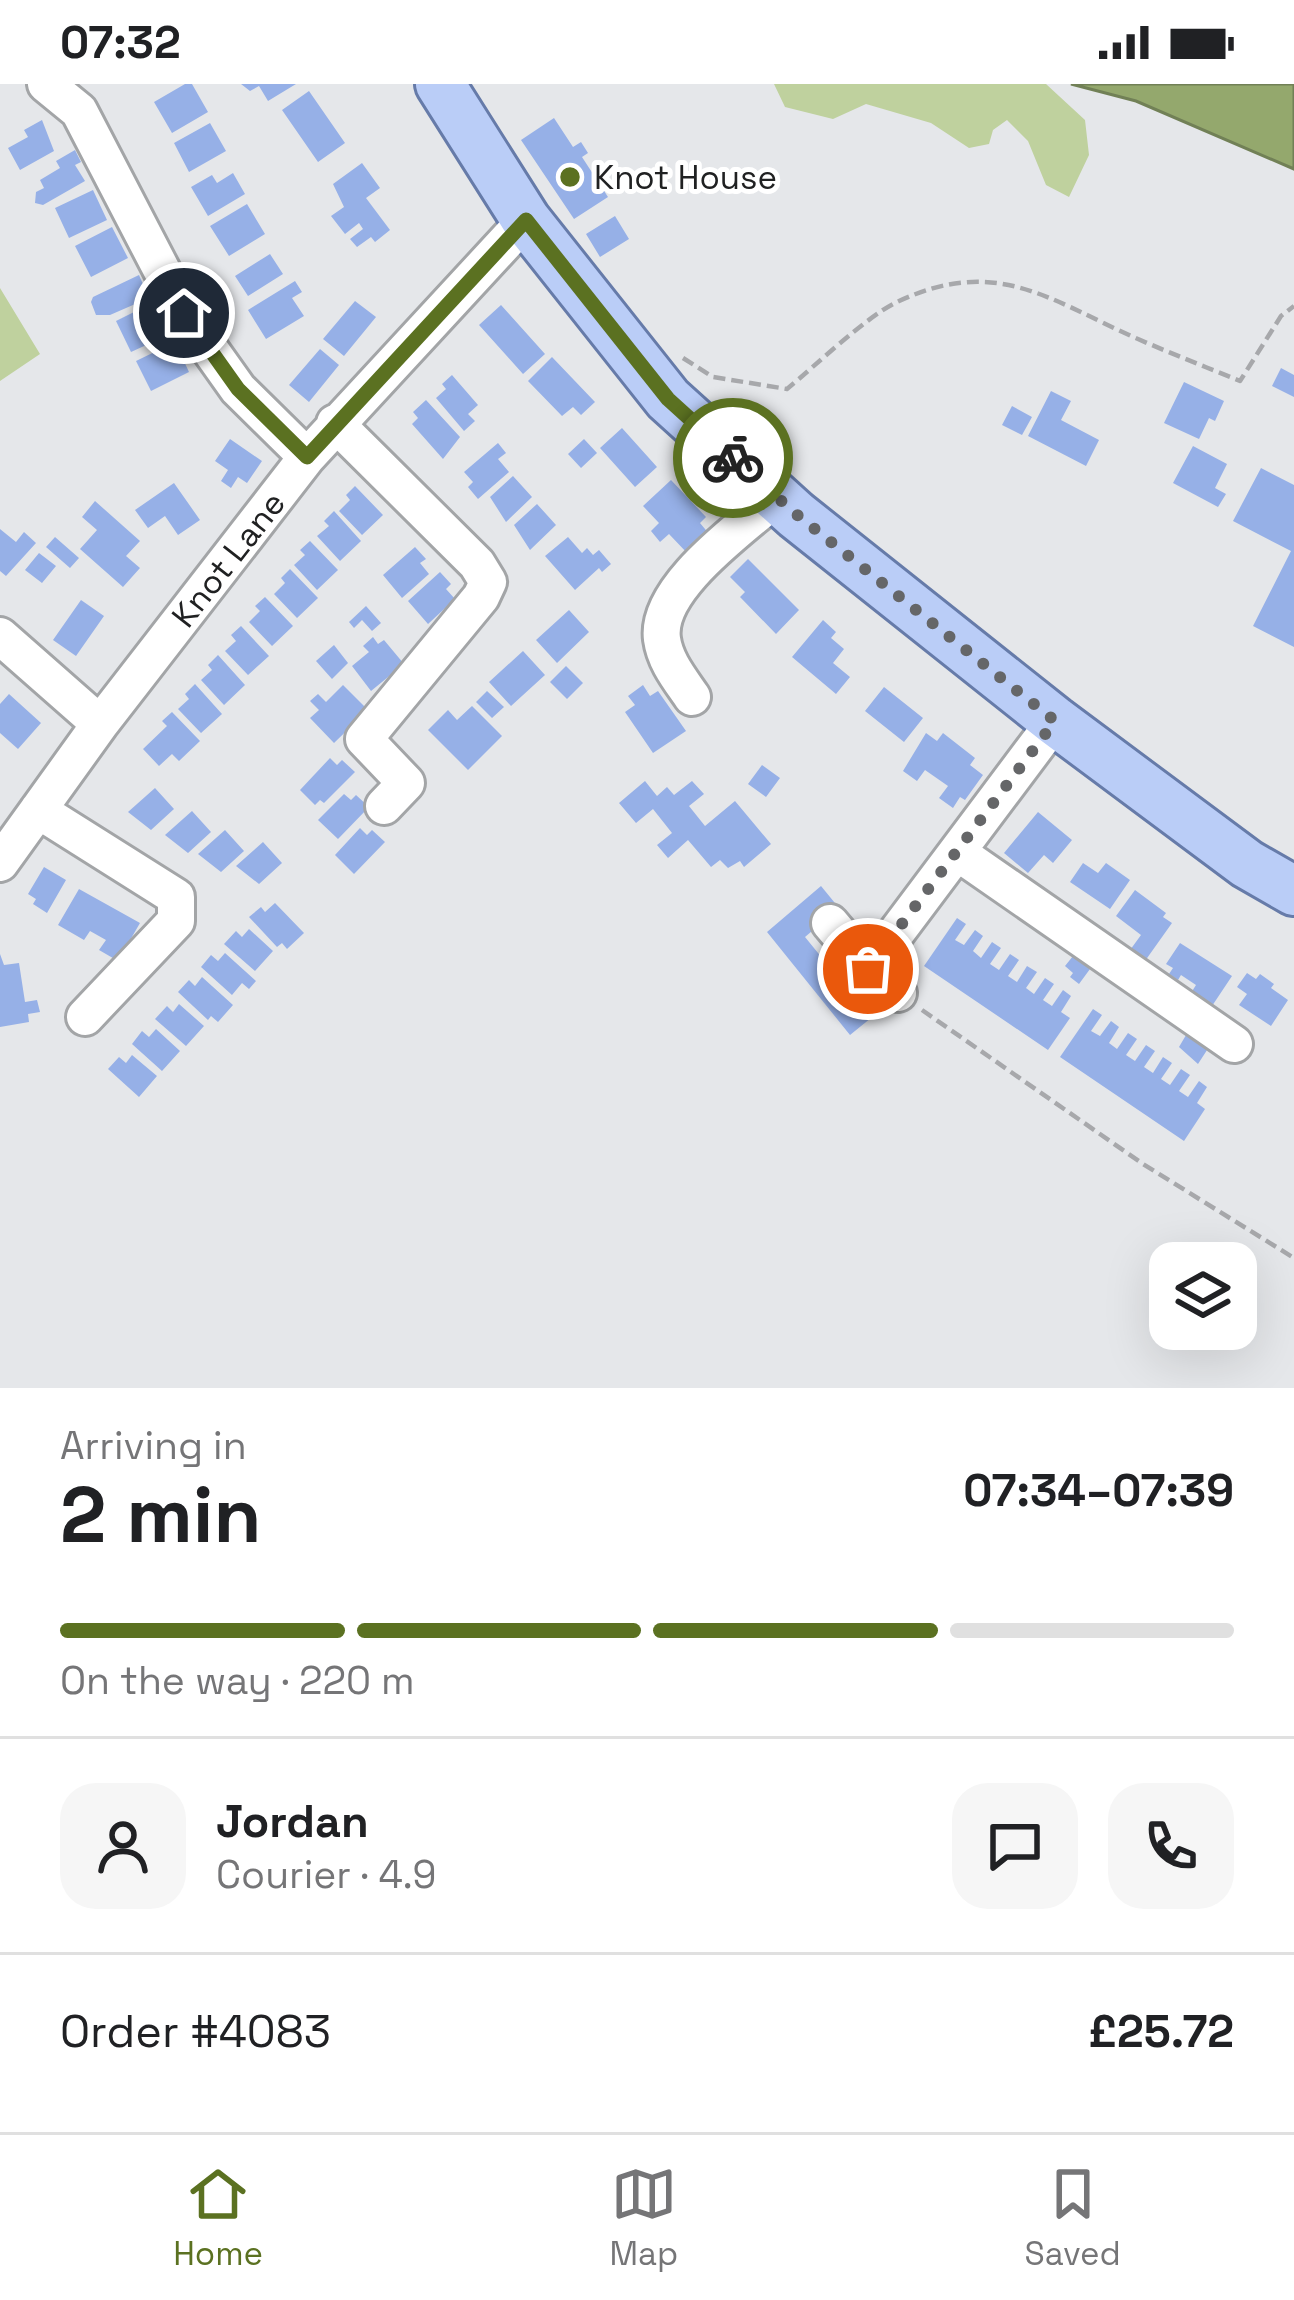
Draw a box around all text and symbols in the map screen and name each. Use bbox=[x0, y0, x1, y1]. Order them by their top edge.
text: 07:32 bbox=[60, 14, 181, 71]
place label: Knot House bbox=[594, 157, 777, 199]
marker: Knot House bbox=[557, 164, 583, 190]
pin bbox=[133, 262, 235, 364]
icon: home bbox=[151, 280, 217, 346]
courier bbox=[673, 398, 793, 518]
icon: bike bbox=[700, 425, 766, 491]
street label: Knot Lane bbox=[163, 483, 295, 636]
pin bbox=[817, 918, 919, 1020]
icon: bag bbox=[835, 936, 901, 1002]
map controls bbox=[1149, 1242, 1257, 1350]
button: layers bbox=[1149, 1242, 1257, 1350]
text: Arriving in bbox=[60, 1421, 247, 1470]
text: 07:34–07:39 bbox=[963, 1462, 1234, 1519]
text: 2 min bbox=[60, 1465, 262, 1565]
text: On the way · 220 m bbox=[60, 1656, 415, 1705]
button: person bbox=[60, 1783, 186, 1909]
button: chat bbox=[952, 1783, 1078, 1909]
button: phone bbox=[1108, 1783, 1234, 1909]
text: Jordan bbox=[216, 1793, 369, 1850]
text: Courier · 4.9 bbox=[216, 1850, 436, 1899]
text: Order #4083 bbox=[60, 2003, 331, 2060]
text: £25.72 bbox=[1088, 2003, 1234, 2060]
tab: Home bbox=[173, 2161, 263, 2275]
tab: Map bbox=[609, 2161, 678, 2275]
tab: Saved bbox=[1025, 2161, 1121, 2275]

